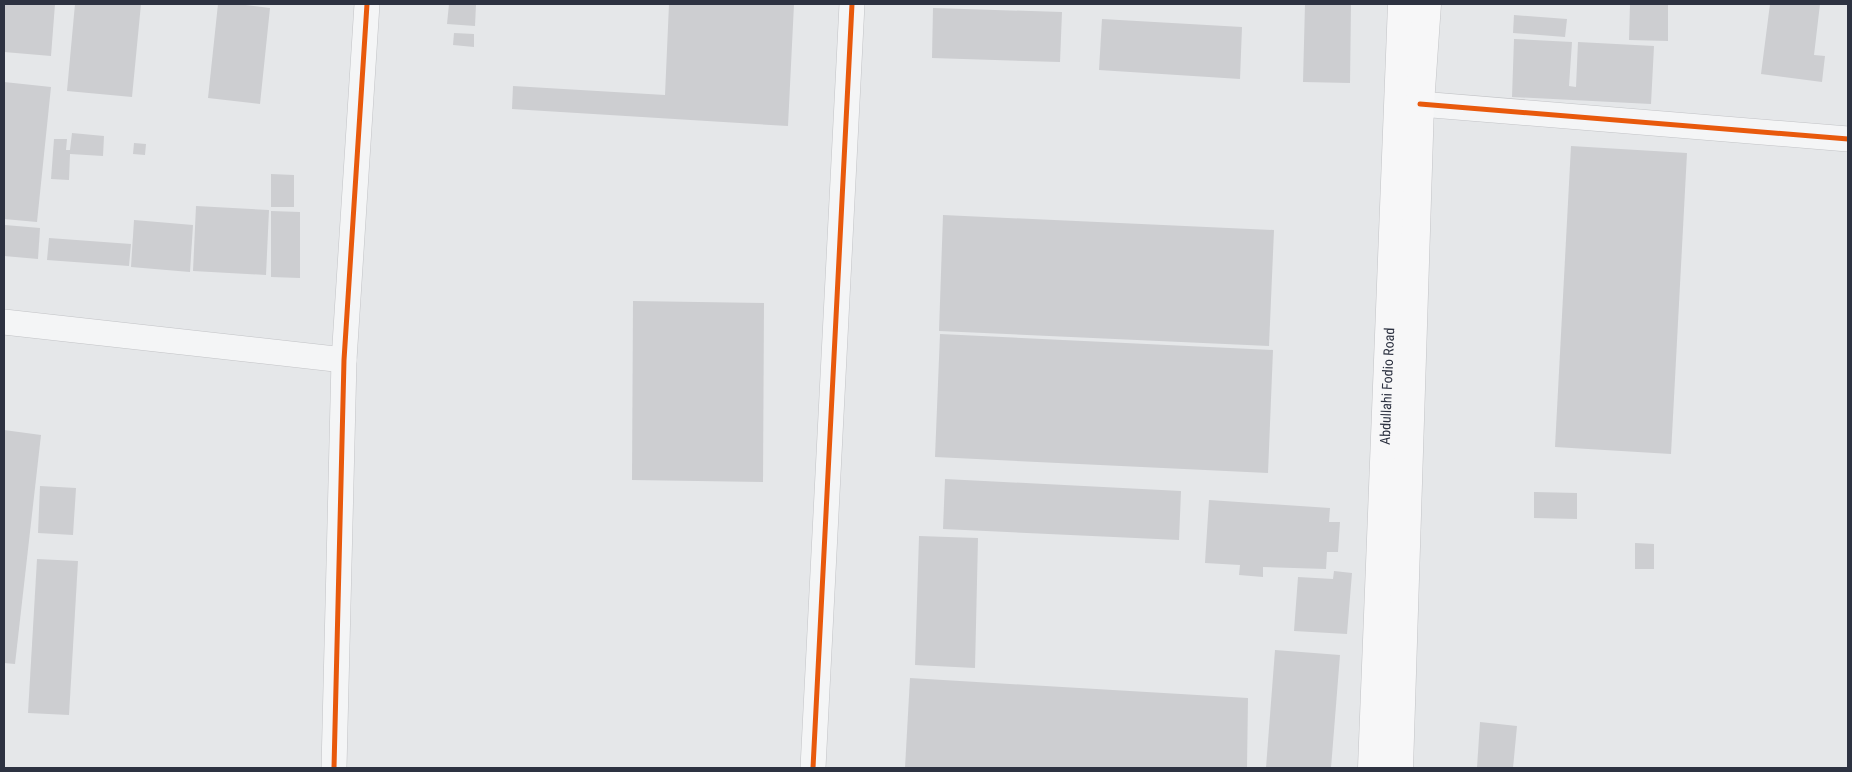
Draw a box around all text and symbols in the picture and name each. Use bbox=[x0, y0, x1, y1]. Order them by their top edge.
street label: Abdullahi Fodio Road bbox=[1377, 327, 1397, 445]

